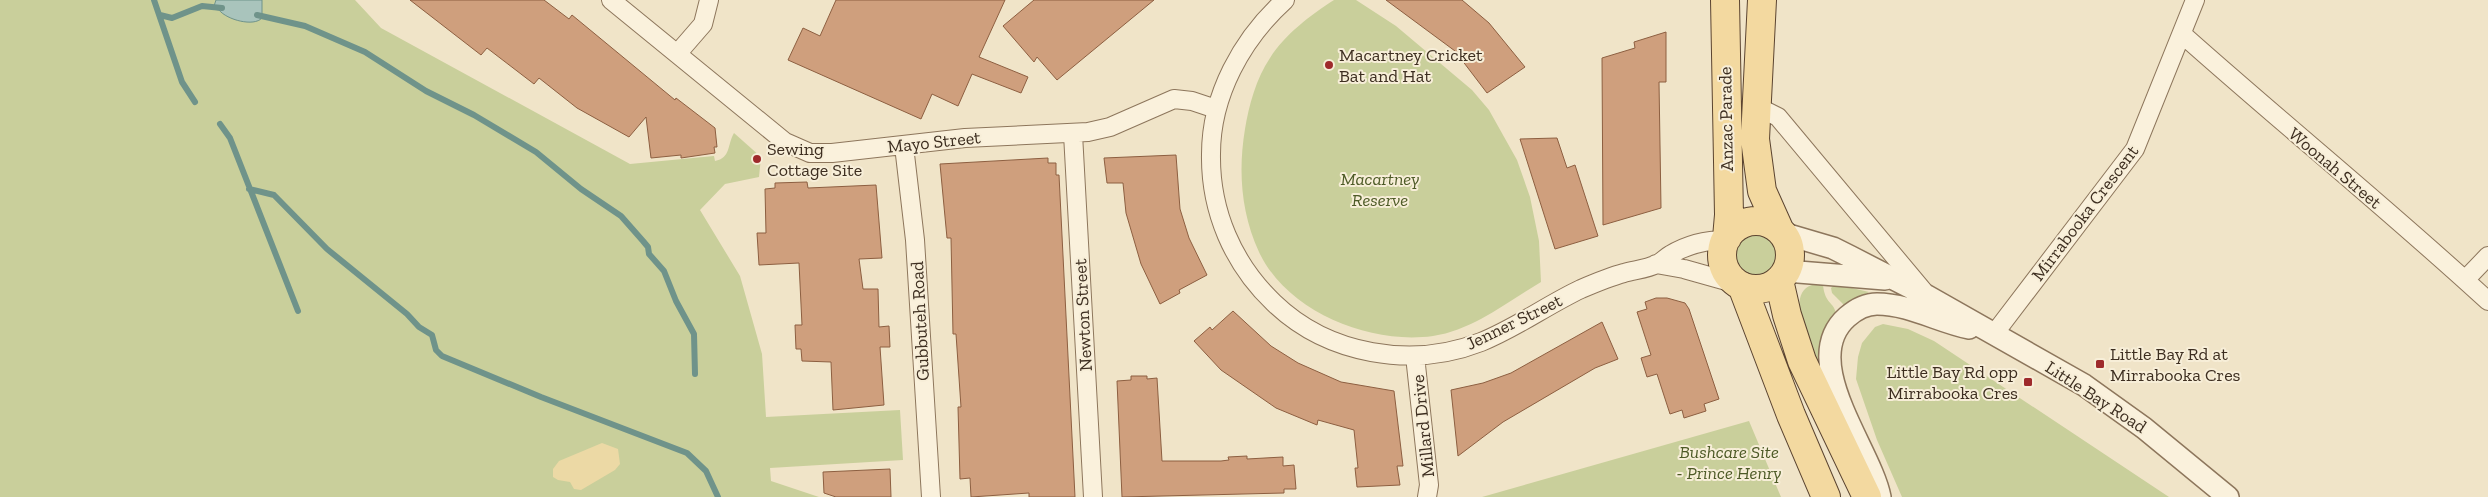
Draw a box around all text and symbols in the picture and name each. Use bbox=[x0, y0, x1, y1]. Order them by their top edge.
place label: Macartney Cricket Bat and Hat bbox=[1339, 44, 1483, 87]
marker: Macartney Cricket Bat and Hat bbox=[1323, 59, 1335, 71]
street label: Anzac Parade bbox=[1714, 66, 1738, 172]
street label: Woonah Street bbox=[2284, 123, 2386, 214]
street label: Mayo Street bbox=[886, 126, 982, 158]
place label: Sewing Cottage Site bbox=[767, 138, 862, 181]
street label: Mirrabooka Crescent bbox=[2027, 141, 2143, 285]
marker: Sewing Cottage Site bbox=[751, 153, 763, 165]
park label: Macartney Reserve bbox=[1341, 168, 1419, 211]
street label: Newton Street bbox=[1069, 258, 1097, 372]
street label: Gubbuteh Road bbox=[906, 261, 934, 381]
street label: Jenner Street bbox=[1462, 289, 1566, 355]
place label: Little Bay Rd at Mirrabooka Cres bbox=[2110, 343, 2241, 386]
street label: Little Bay Road bbox=[2041, 356, 2151, 438]
marker: Little Bay Rd at Mirrabooka Cres bbox=[2094, 358, 2106, 370]
place label: Little Bay Rd opp Mirrabooka Cres bbox=[1886, 361, 2018, 404]
street label: Millard Drive bbox=[1407, 374, 1439, 478]
marker: Little Bay Rd opp Mirrabooka Cres bbox=[2022, 376, 2034, 388]
park label: Bushcare Site - Prince Henry bbox=[1677, 441, 1781, 484]

